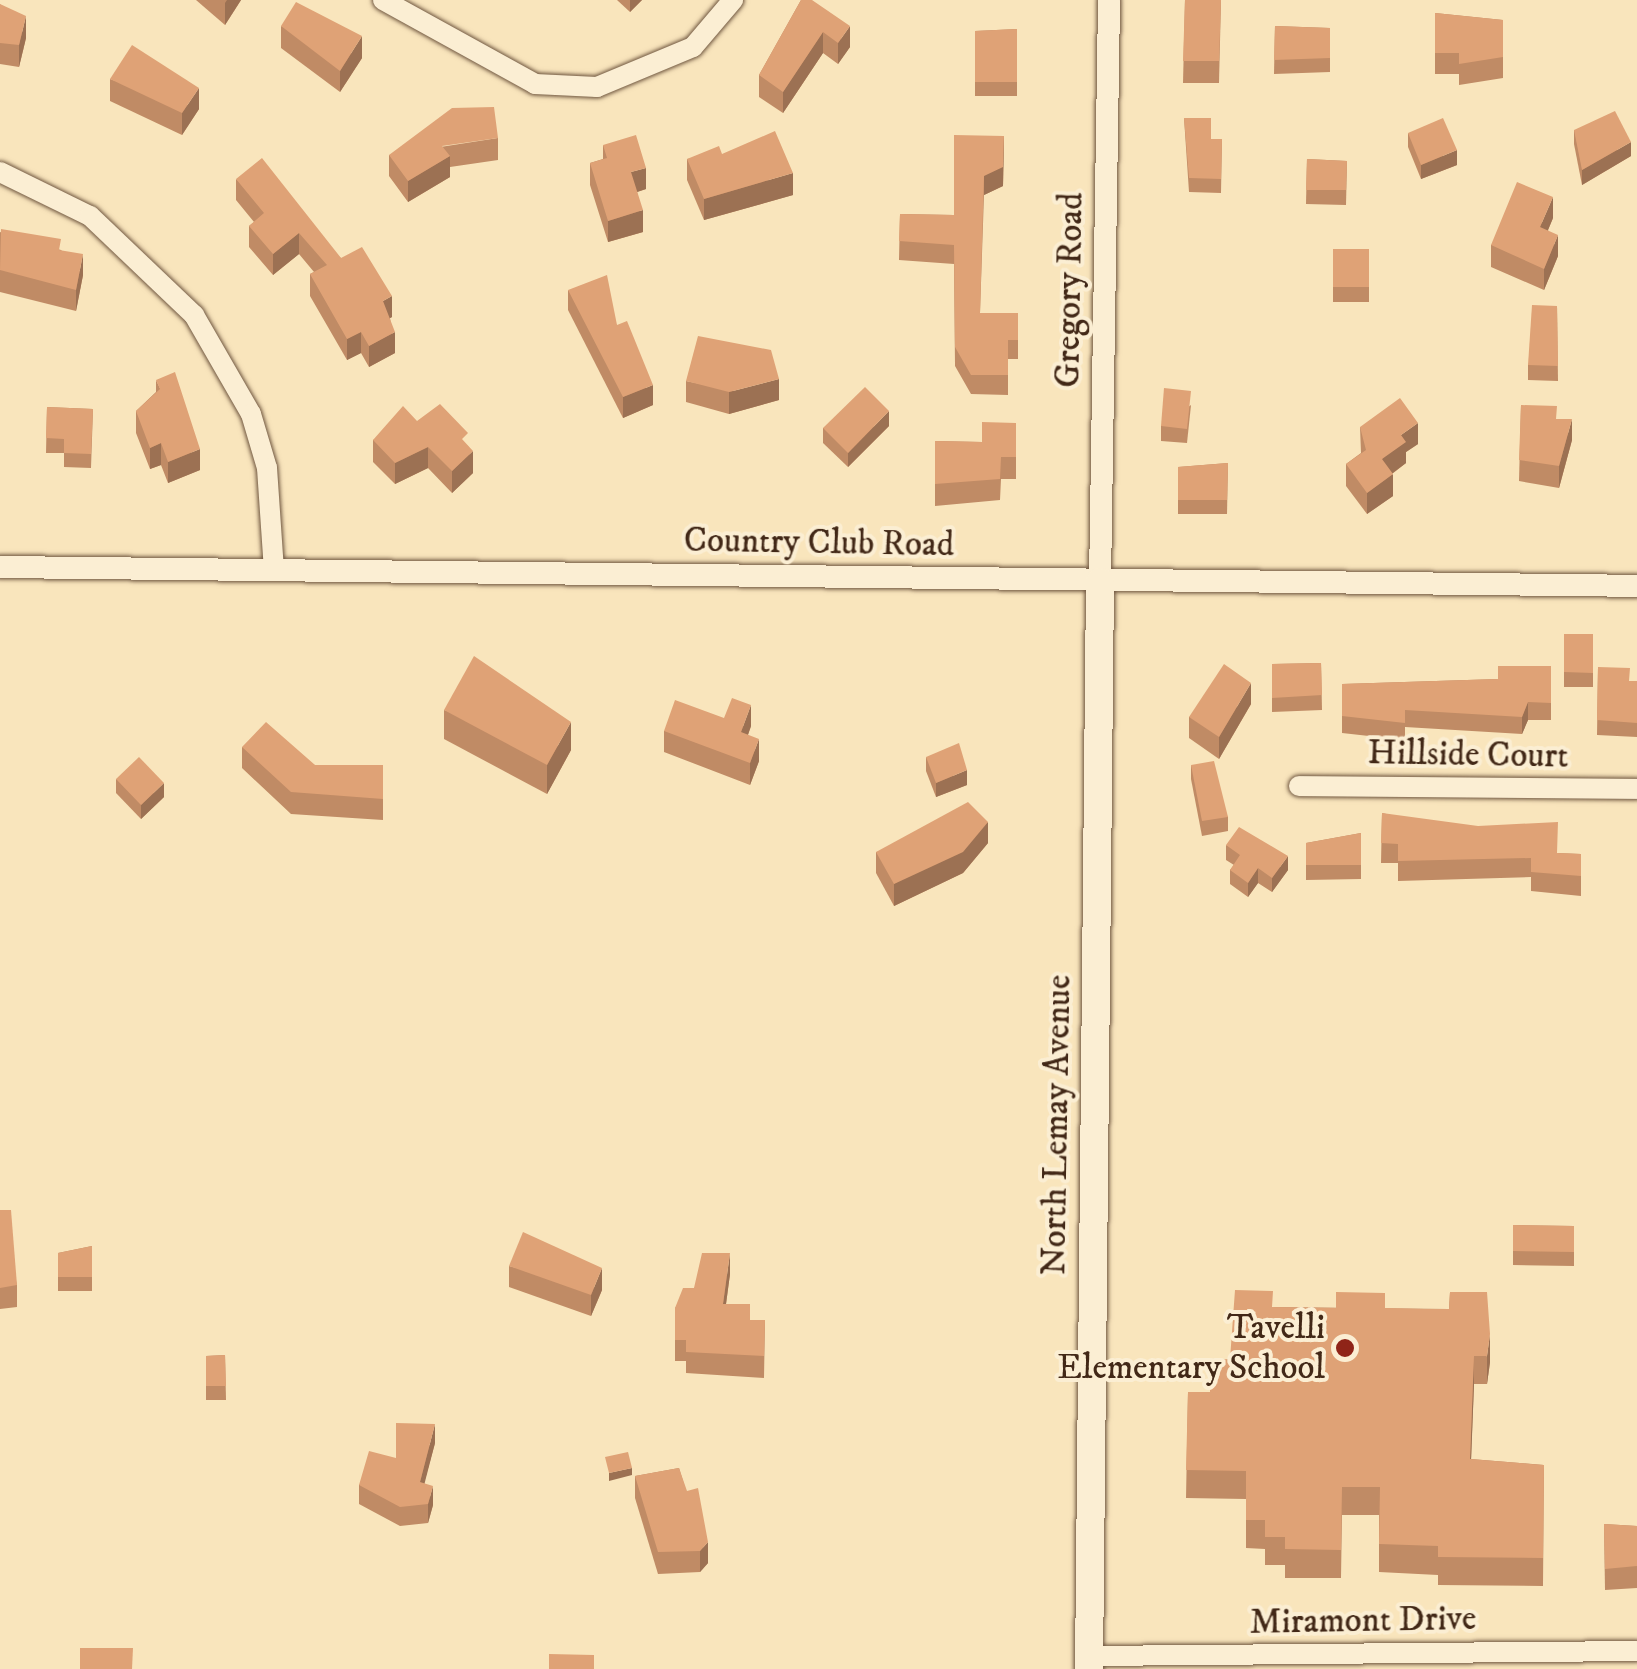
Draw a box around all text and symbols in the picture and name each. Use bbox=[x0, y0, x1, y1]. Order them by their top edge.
street label: Gregory Road bbox=[1047, 192, 1093, 388]
street label: Country Club Road bbox=[683, 520, 955, 566]
street label: Hillside Court bbox=[1367, 732, 1569, 778]
street label: North Lemay Avenue bbox=[1033, 974, 1081, 1276]
place label: Tavelli Elementary School bbox=[1057, 1307, 1325, 1389]
marker: Tavelli Elementary School bbox=[1334, 1337, 1356, 1359]
street label: Miramont Drive bbox=[1249, 1598, 1477, 1644]

